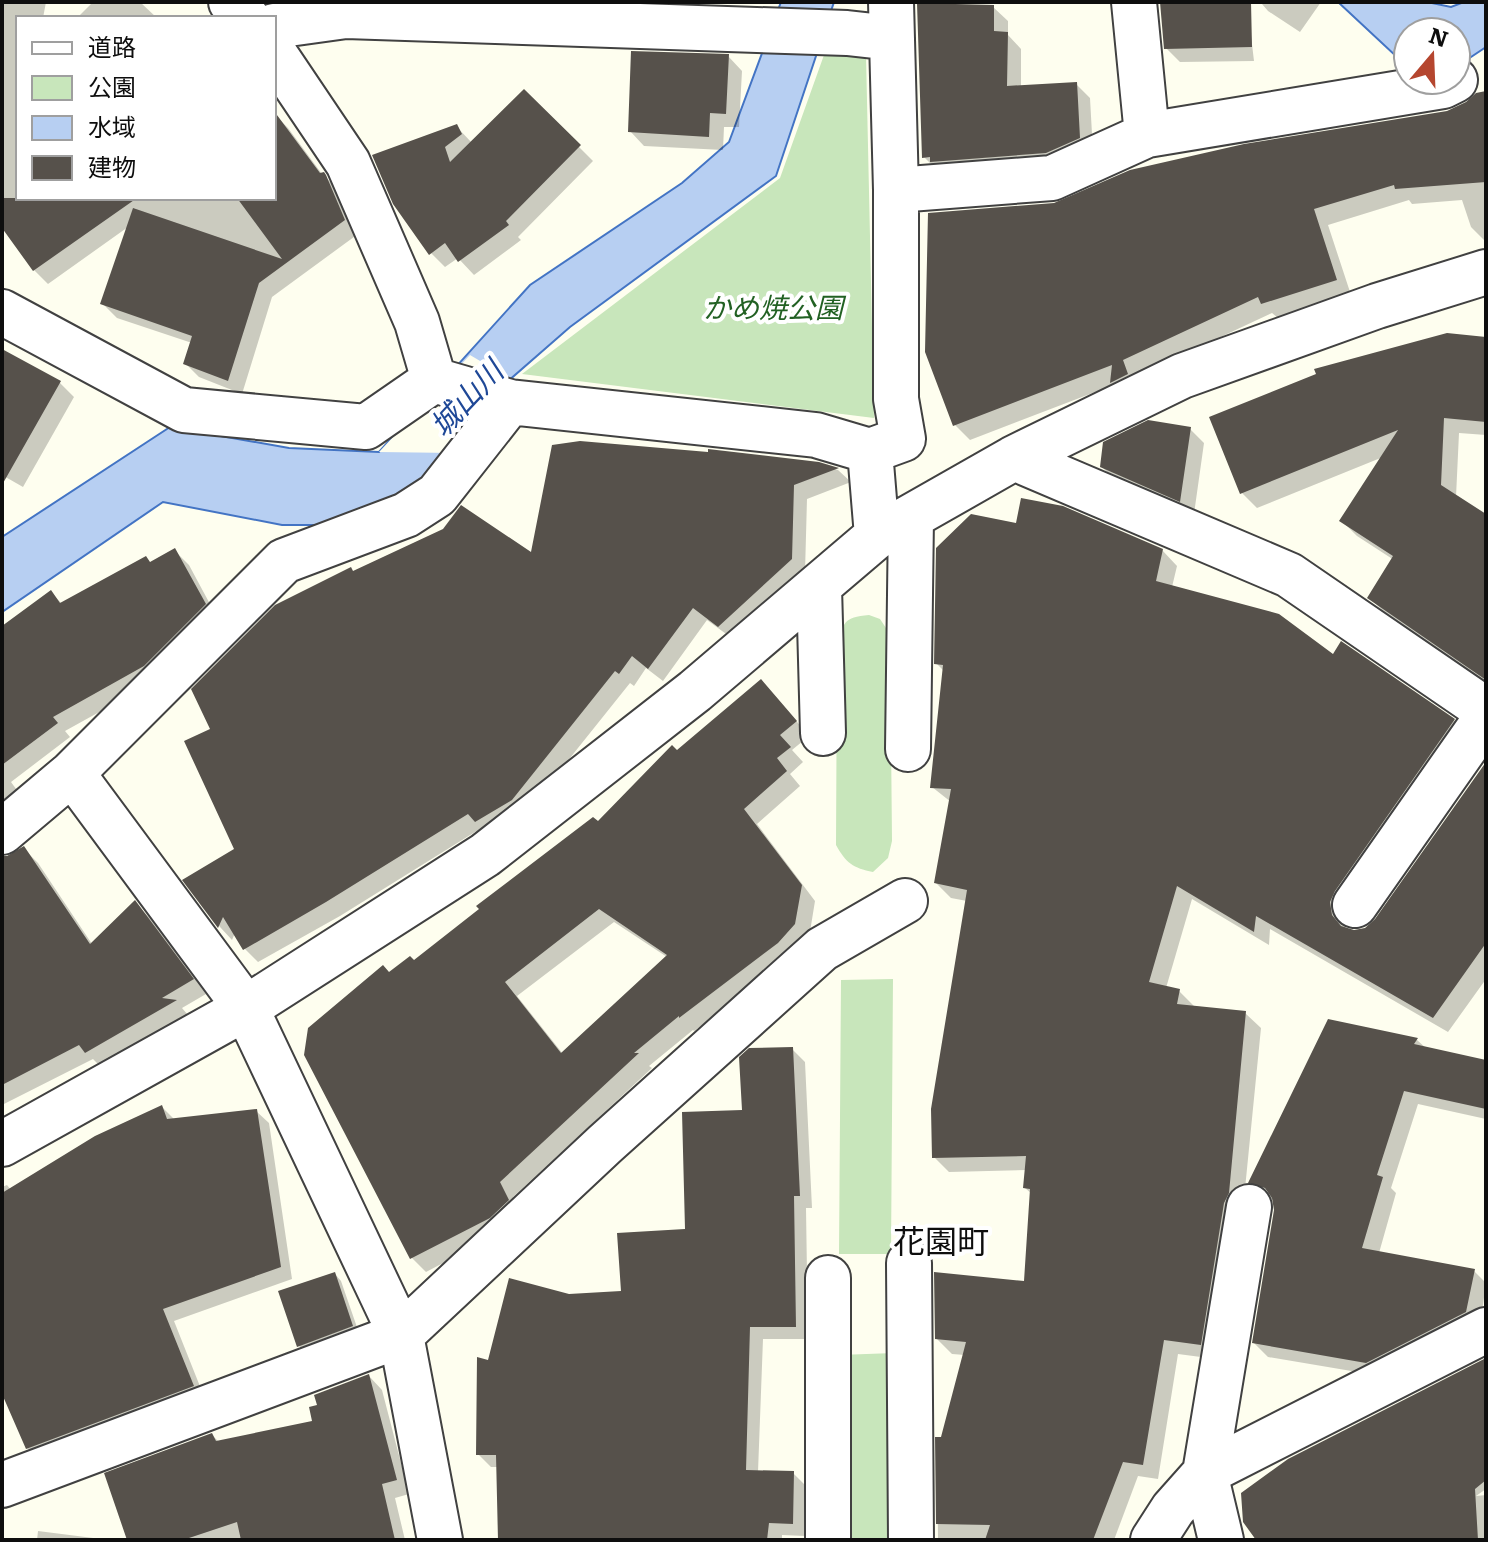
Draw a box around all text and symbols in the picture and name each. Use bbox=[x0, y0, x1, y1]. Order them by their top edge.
legend bbox=[16, 16, 276, 200]
north arrow bbox=[1392, 16, 1472, 96]
text: N bbox=[1425, 17, 1453, 54]
text: 道路 bbox=[88, 28, 136, 63]
text: 公園 bbox=[88, 68, 136, 103]
text: 水域 bbox=[88, 108, 136, 143]
text: 建物 bbox=[88, 148, 136, 183]
park label: かめ焼公園 bbox=[703, 285, 847, 327]
water label: 城山川 bbox=[418, 347, 514, 445]
district label: 花園町 bbox=[893, 1215, 989, 1263]

